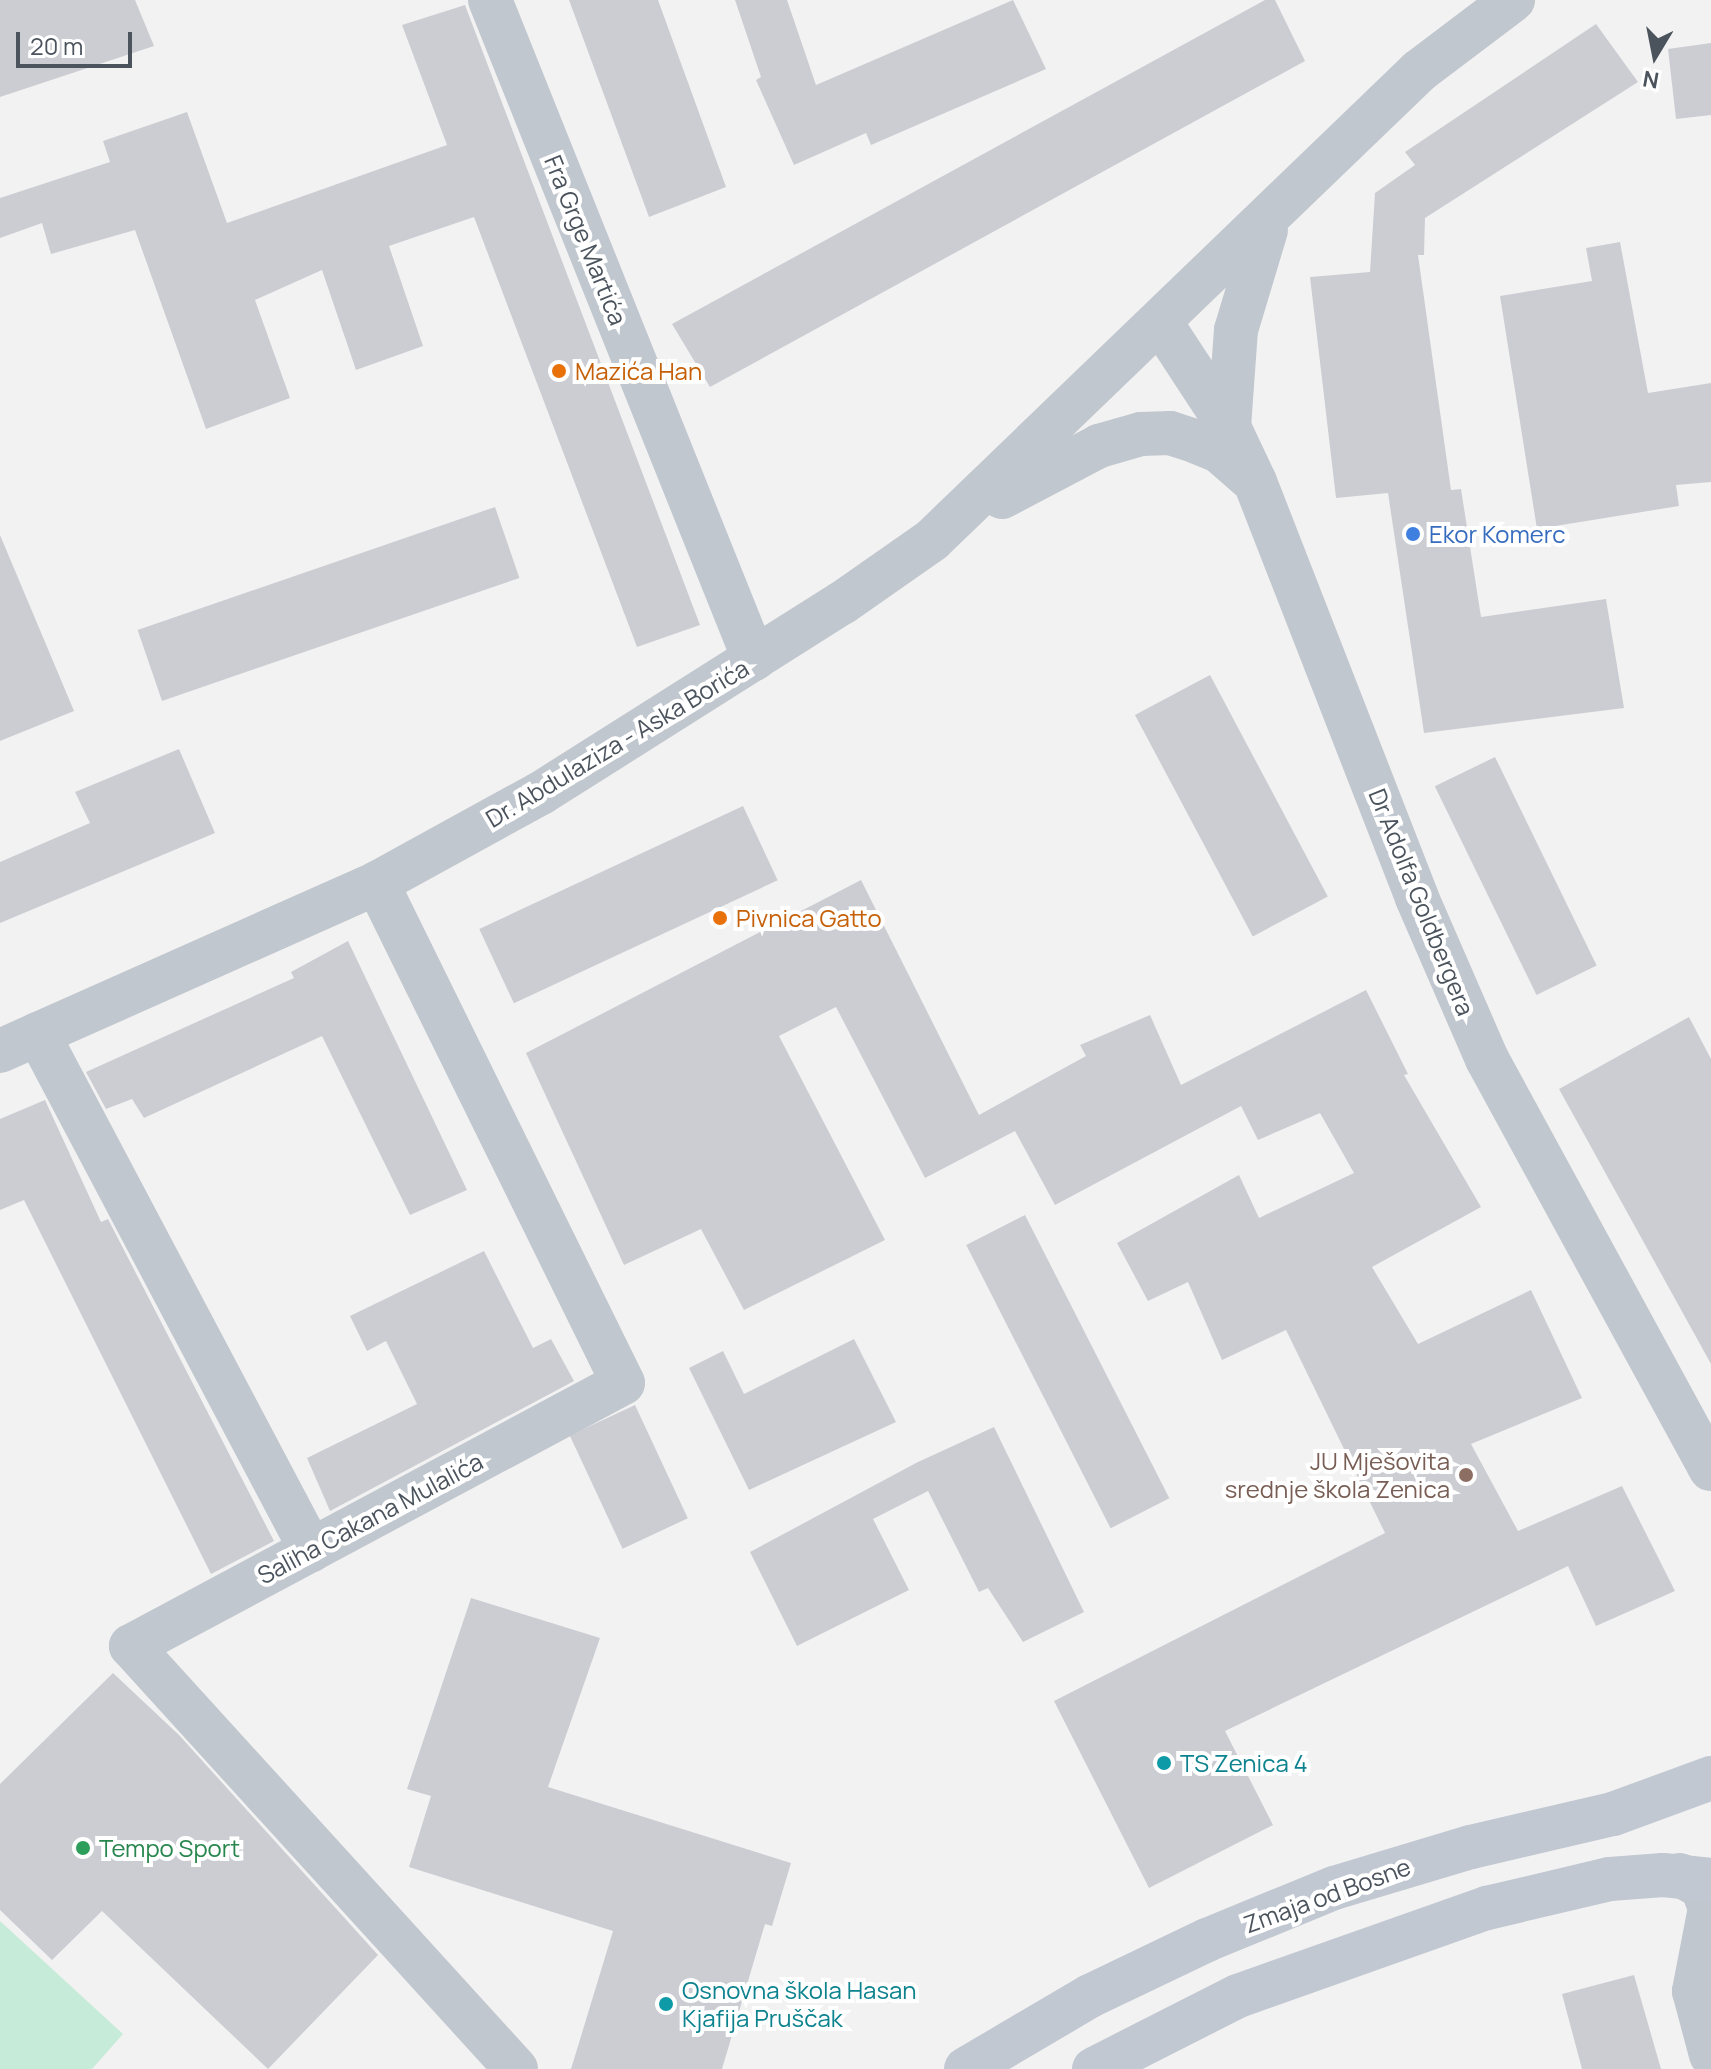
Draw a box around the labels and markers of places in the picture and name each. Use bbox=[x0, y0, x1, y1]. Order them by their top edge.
place label: Mazića Han bbox=[575, 357, 702, 385]
marker: Mazića Han bbox=[550, 362, 568, 380]
place label: Ekor Komerc bbox=[1429, 520, 1565, 548]
marker: Ekor Komerc bbox=[1404, 525, 1422, 543]
place label: Pivnica Gatto bbox=[736, 904, 882, 932]
marker: Pivnica Gatto bbox=[711, 909, 729, 927]
place label: JU Mješovita srednje škola Zenica bbox=[1225, 1447, 1450, 1503]
marker: JU Mješovita srednje škola Zenica bbox=[1457, 1466, 1475, 1484]
place label: TS Zenica 4 bbox=[1180, 1749, 1308, 1777]
marker: TS Zenica 4 bbox=[1155, 1754, 1173, 1772]
place label: Tempo Sport bbox=[99, 1834, 240, 1862]
marker: Tempo Sport bbox=[74, 1839, 92, 1857]
place label: Osnovna škola Hasan Kjafija Pruščak bbox=[682, 1976, 917, 2032]
marker: Osnovna škola Hasan Kjafija Pruščak bbox=[657, 1995, 675, 2013]

